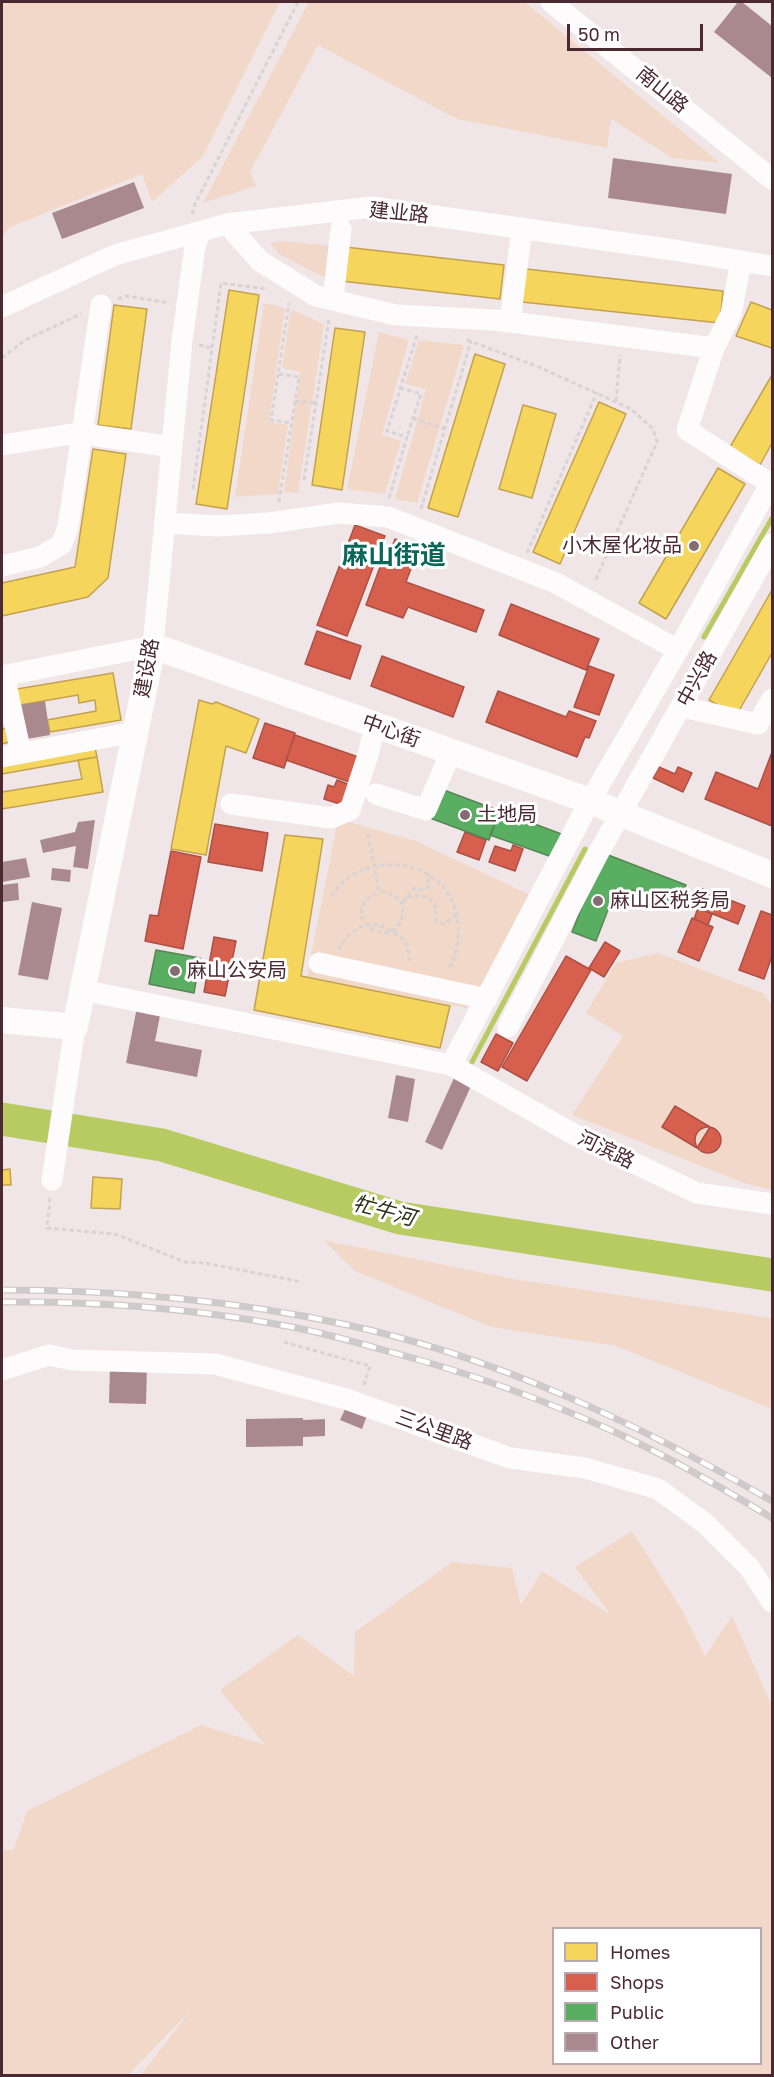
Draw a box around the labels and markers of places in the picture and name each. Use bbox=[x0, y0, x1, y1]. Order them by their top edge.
place label: 小木屋化妆品 bbox=[562, 534, 682, 558]
marker: 小木屋化妆品 bbox=[687, 539, 701, 553]
place label: 土地局 bbox=[477, 803, 537, 827]
marker: 土地局 bbox=[458, 808, 472, 822]
place label: 麻山区税务局 bbox=[610, 889, 730, 913]
marker: 麻山区税务局 bbox=[591, 894, 605, 908]
place label: 麻山公安局 bbox=[187, 959, 287, 983]
marker: 麻山公安局 bbox=[168, 964, 182, 978]

